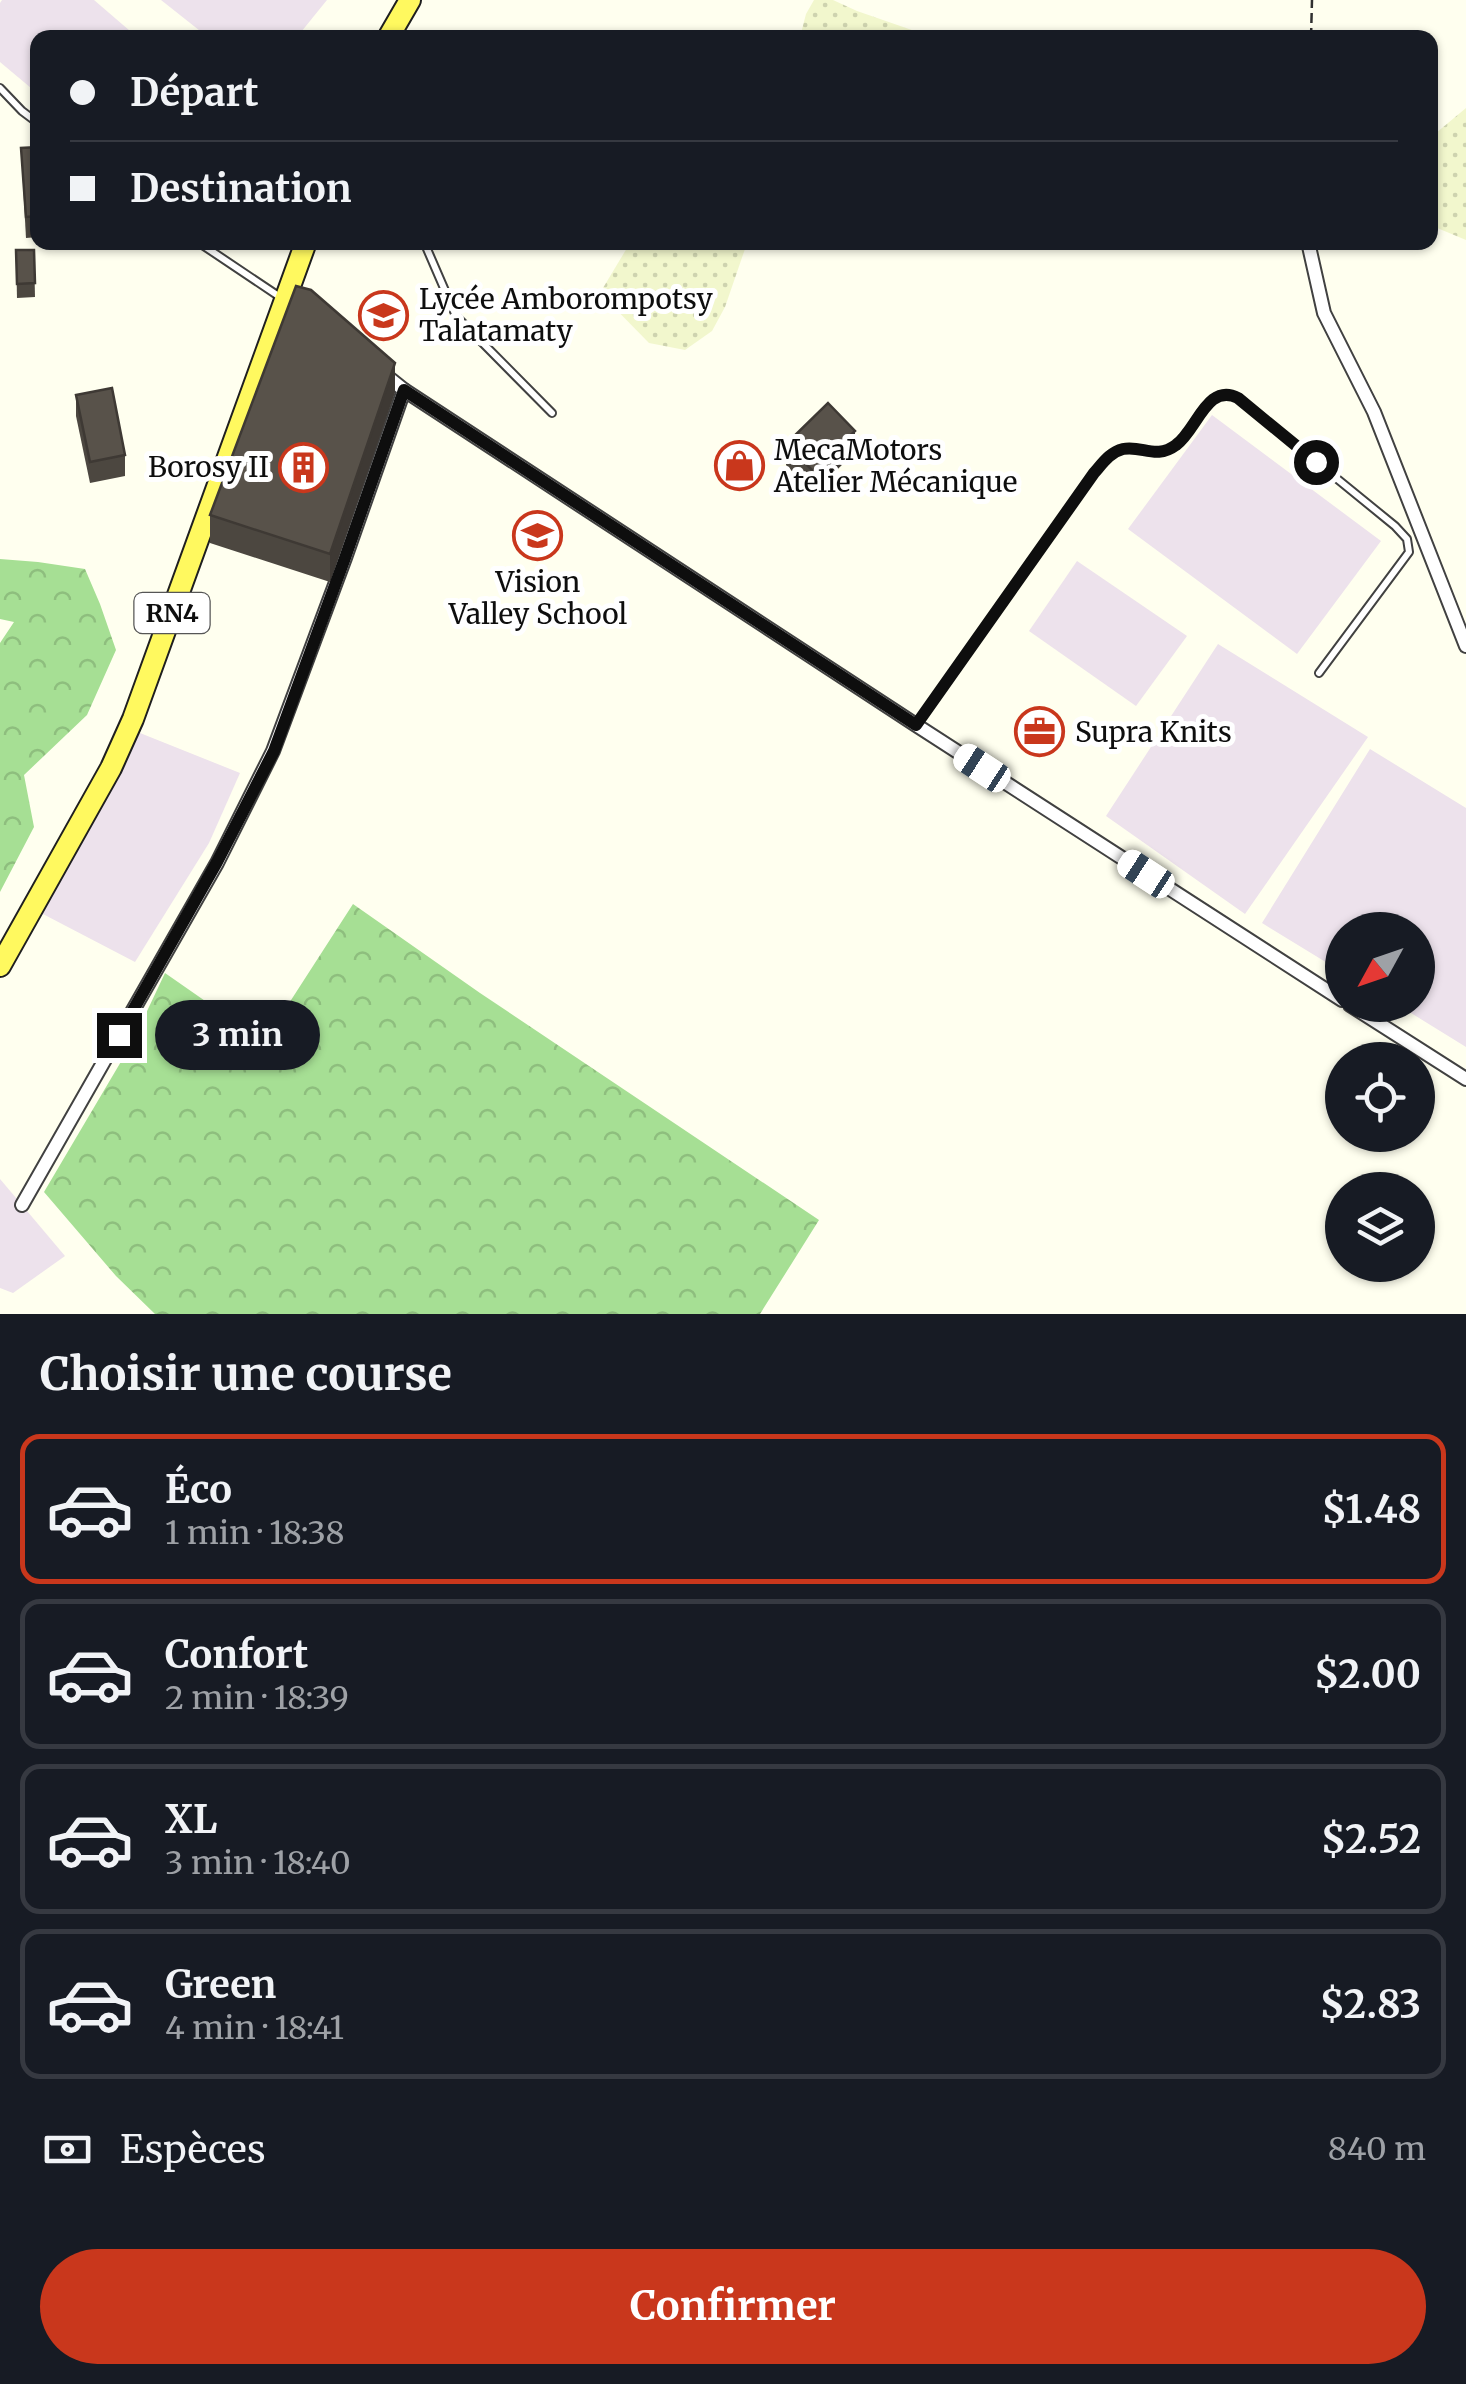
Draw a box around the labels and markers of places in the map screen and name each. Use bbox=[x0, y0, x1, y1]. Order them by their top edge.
place label: Lycée Amborompotsy Talatamaty bbox=[419, 281, 713, 349]
school or university icon: Lycée Amborompotsy Talatamaty bbox=[358, 289, 410, 341]
place label: MecaMotors Atelier Mécanique bbox=[773, 432, 1017, 500]
shop icon: MecaMotors Atelier Mécanique bbox=[713, 440, 765, 492]
building icon: Borosy II bbox=[278, 441, 330, 493]
place label: Borosy II bbox=[148, 449, 269, 485]
school or university icon: Vision Valley School bbox=[512, 509, 564, 561]
place label: Vision Valley School bbox=[448, 564, 628, 632]
office icon: Supra Knits bbox=[1014, 706, 1066, 758]
place label: Supra Knits bbox=[1075, 714, 1232, 750]

